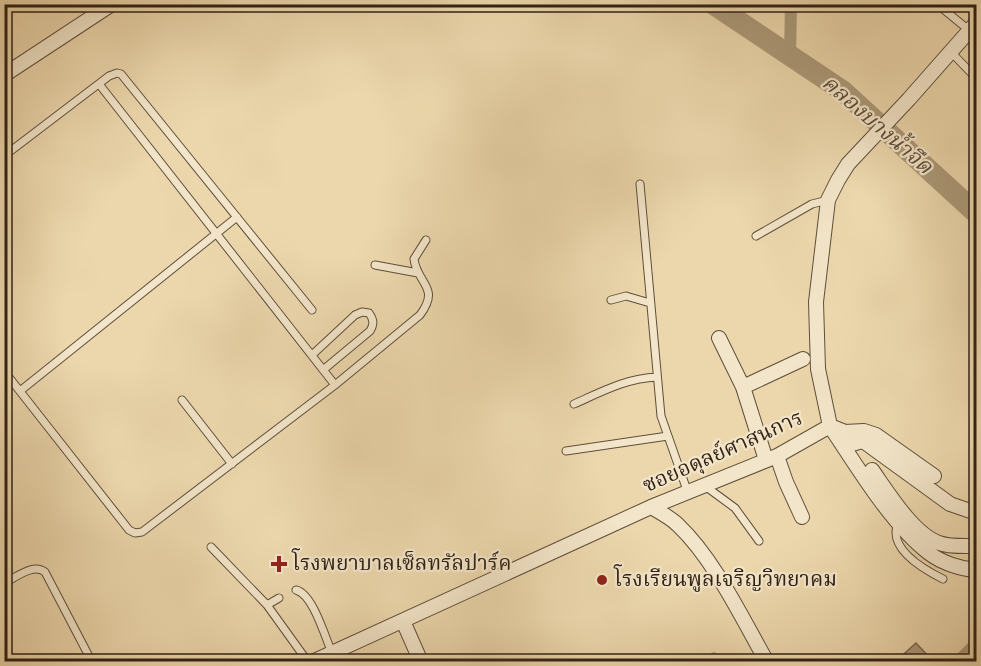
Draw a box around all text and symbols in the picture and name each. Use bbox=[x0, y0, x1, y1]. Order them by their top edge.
water label: คลองบางน้ำจืด bbox=[816, 67, 941, 181]
street label: ซอยอดุลย์ศาสนการ bbox=[638, 404, 807, 499]
place label: โรงพยาบาลเซ็ลทรัลปาร์ค bbox=[291, 548, 512, 577]
marker: โรงพยาบาลเซ็ลทรัลปาร์ค bbox=[270, 555, 288, 573]
place label: โรงเรียนพูลเจริญวิทยาคม bbox=[613, 564, 837, 593]
marker: โรงเรียนพูลเจริญวิทยาคม bbox=[595, 573, 609, 587]

